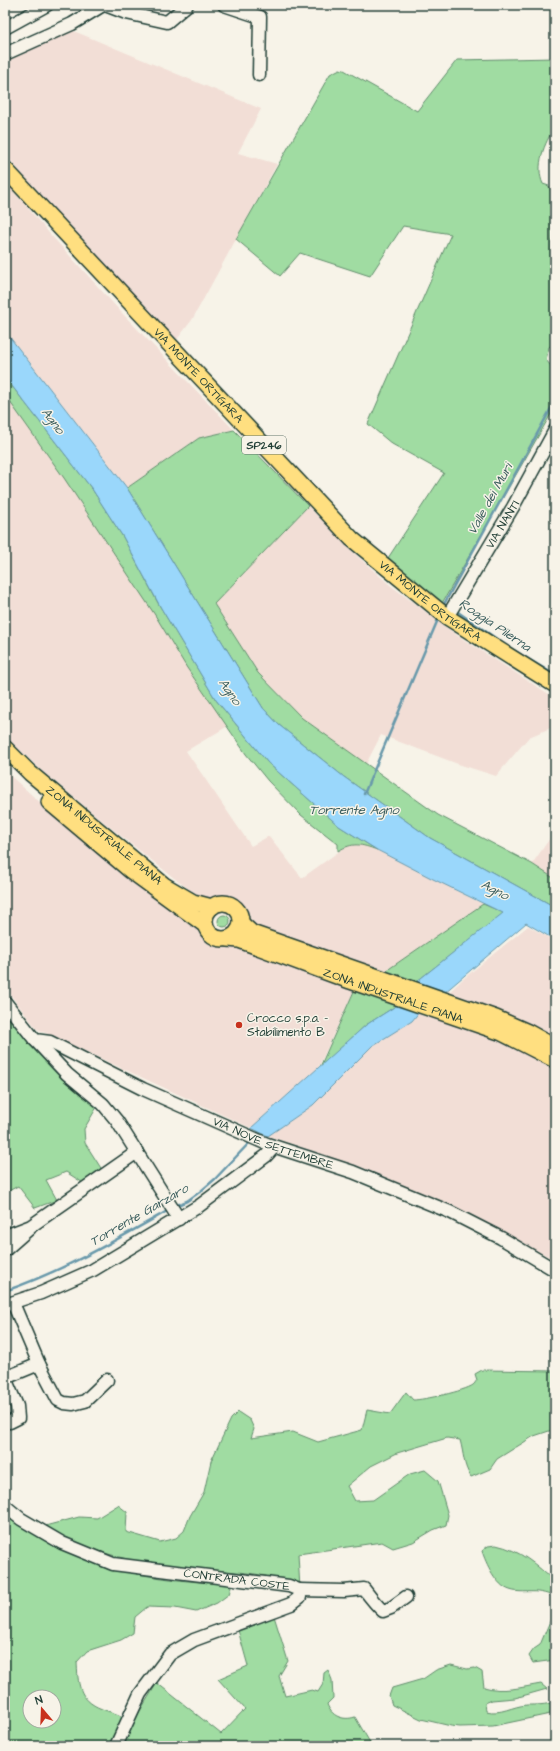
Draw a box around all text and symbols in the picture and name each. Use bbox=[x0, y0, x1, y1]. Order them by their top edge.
street label: VIA MONTE ORTIGARA bbox=[150, 324, 248, 427]
water label: Agno bbox=[36, 404, 70, 440]
road number: SP246 bbox=[242, 436, 286, 454]
water label: Valle dei Muri bbox=[463, 459, 518, 538]
street label: VIA NANTI bbox=[481, 497, 524, 552]
street label: VIA MONTE ORTIGARA bbox=[375, 556, 485, 645]
water label: Roggia Pilerna bbox=[455, 594, 536, 657]
water label: Agno bbox=[214, 675, 247, 711]
street label: ZONA INDUSTRIALE PIANA bbox=[42, 781, 166, 889]
water label: Torrente Agno bbox=[309, 801, 400, 820]
water label: Agno bbox=[478, 875, 513, 906]
street label: ZONA INDUSTRIALE PIANA bbox=[321, 963, 466, 1028]
place label: Crocco s.p.a. - Stabilimento B bbox=[247, 1010, 328, 1041]
marker: Crocco s.p.a. - Stabilimento B bbox=[234, 1020, 244, 1030]
street label: VIA NOVE SETTEMBRE bbox=[210, 1113, 336, 1174]
water label: Torrente Garzaro bbox=[86, 1179, 193, 1251]
street label: CONTRADA COSTE bbox=[183, 1564, 291, 1595]
north arrow bbox=[22, 1689, 62, 1729]
text: N bbox=[33, 1692, 45, 1708]

